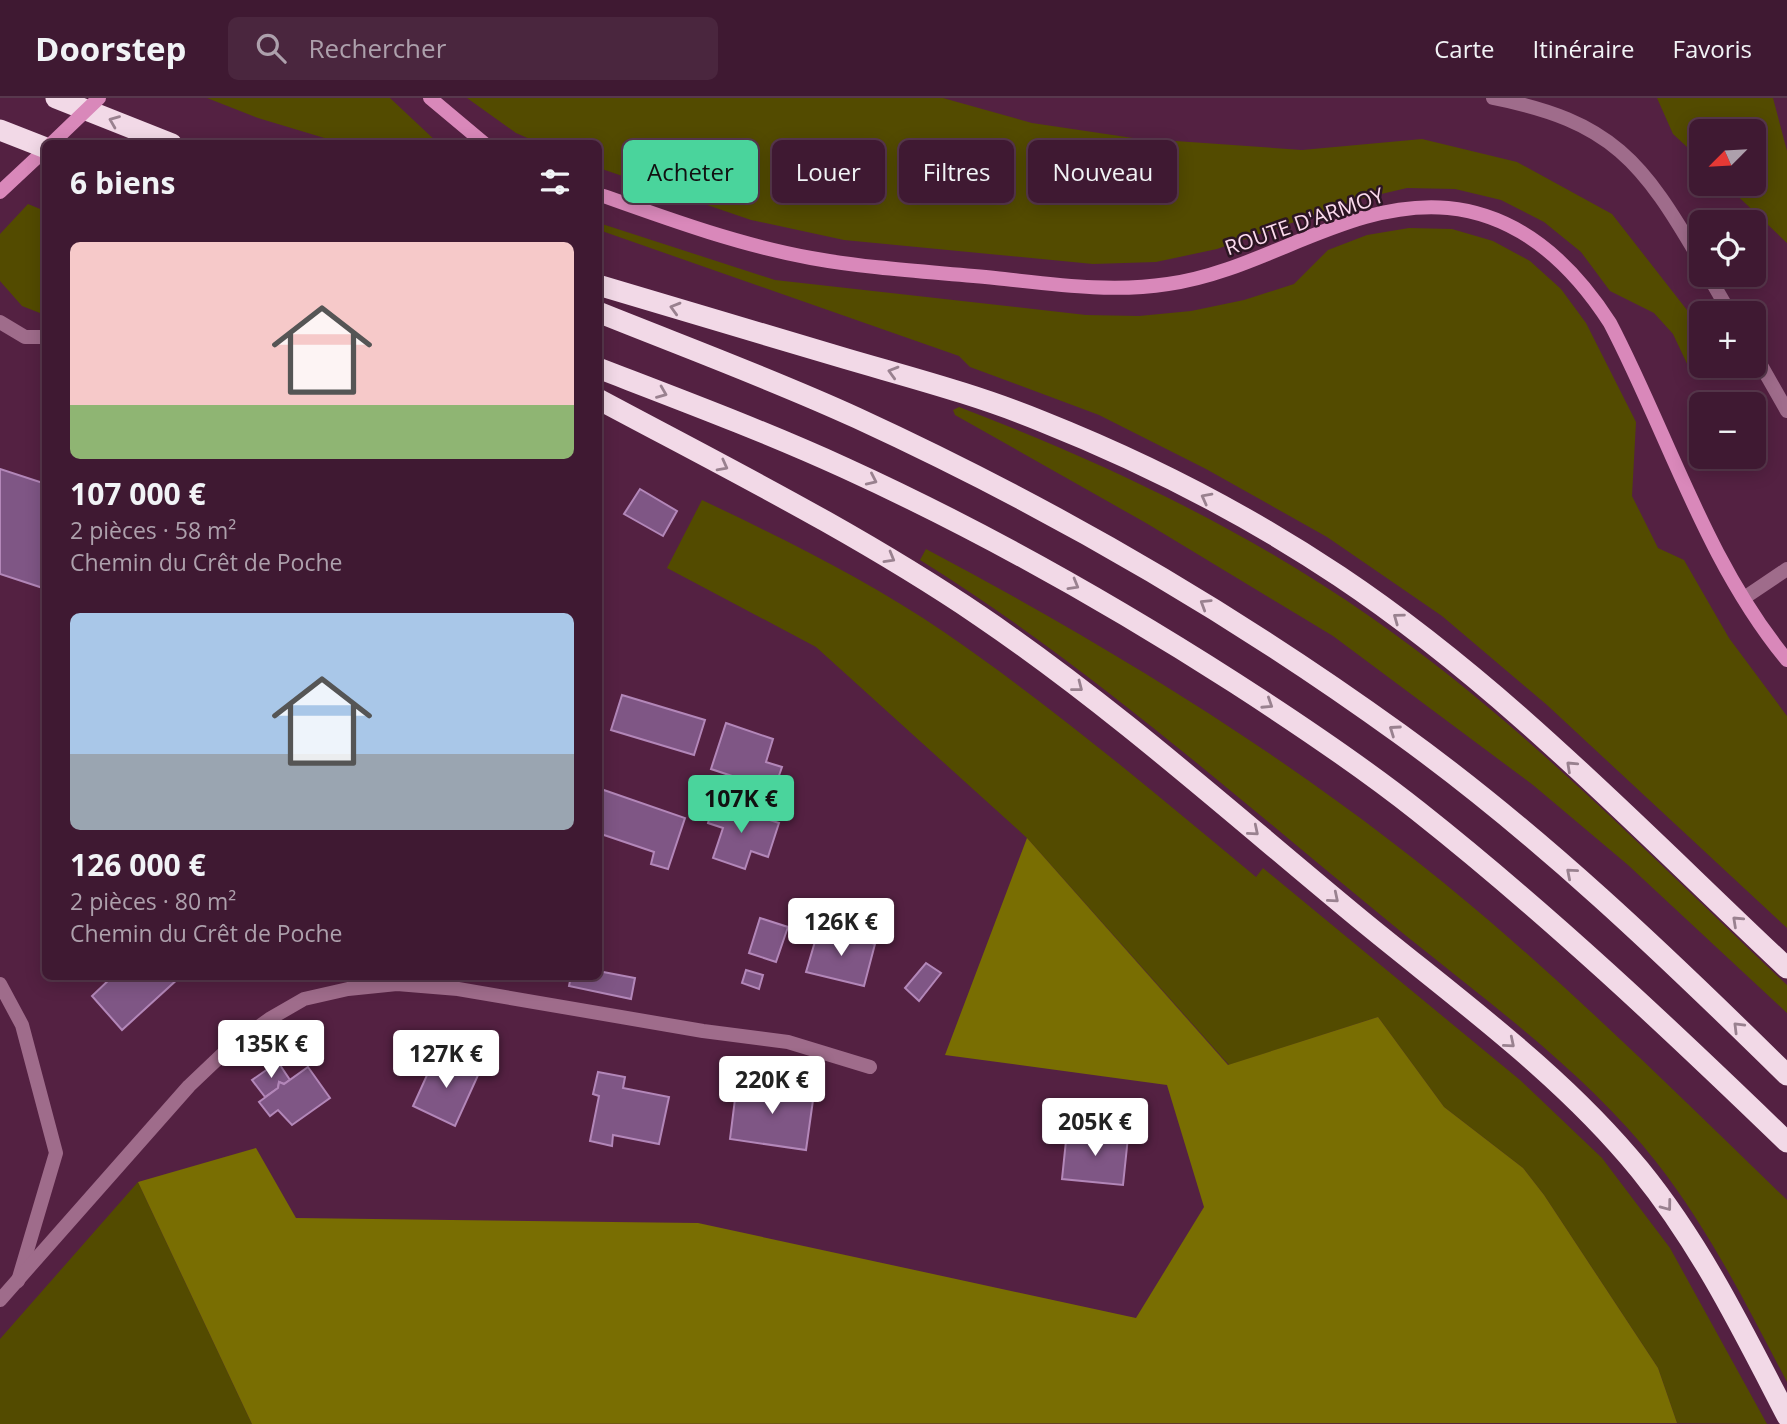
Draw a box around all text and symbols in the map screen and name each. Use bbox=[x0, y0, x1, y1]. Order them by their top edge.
search box bbox=[228, 17, 718, 80]
text: Doorstep bbox=[35, 26, 186, 71]
icon: search bbox=[252, 29, 290, 67]
text: Rechercher bbox=[308, 30, 446, 66]
text: Carte bbox=[1434, 32, 1495, 65]
text: Itinéraire bbox=[1533, 32, 1635, 65]
text: Favoris bbox=[1673, 32, 1752, 65]
one-way arrow bbox=[108, 115, 120, 129]
north arrow bbox=[1689, 119, 1766, 196]
map controls bbox=[1689, 119, 1766, 469]
chip: Acheter bbox=[623, 140, 758, 203]
chip: Louer bbox=[772, 140, 885, 203]
chip: Filtres bbox=[899, 140, 1014, 203]
chip: Nouveau bbox=[1028, 140, 1177, 203]
text: 6 biens bbox=[70, 162, 175, 203]
icon: filters bbox=[536, 163, 574, 201]
street label: ROUTE D'ARMOY bbox=[1221, 181, 1387, 261]
button: locate bbox=[1689, 210, 1766, 287]
icon: home bbox=[259, 287, 385, 413]
button: + bbox=[1689, 301, 1766, 378]
one-way arrow bbox=[669, 302, 681, 316]
one-way arrow bbox=[888, 366, 900, 381]
one-way arrow bbox=[655, 384, 667, 398]
button: − bbox=[1689, 392, 1766, 469]
one-way arrow bbox=[716, 458, 729, 471]
one-way arrow bbox=[865, 472, 877, 486]
text: 107 000 € bbox=[70, 473, 206, 514]
one-way arrow bbox=[1200, 492, 1213, 506]
text: 2 pièces · 58 m² bbox=[70, 514, 236, 546]
text: Chemin du Crêt de Poche bbox=[70, 546, 343, 578]
one-way arrow bbox=[883, 550, 895, 563]
one-way arrow bbox=[1066, 577, 1079, 590]
one-way arrow bbox=[1199, 599, 1212, 612]
one-way arrow bbox=[1393, 614, 1406, 626]
icon: home bbox=[259, 658, 385, 784]
one-way arrow bbox=[1070, 679, 1082, 692]
one-way arrow bbox=[1260, 696, 1273, 709]
one-way arrow bbox=[1389, 726, 1402, 738]
one-way arrow bbox=[1566, 761, 1579, 774]
pin: 107K € bbox=[684, 776, 798, 835]
text: 107K € bbox=[704, 782, 778, 814]
one-way arrow bbox=[1245, 823, 1258, 835]
text: 126 000 € bbox=[70, 844, 206, 885]
one-way arrow bbox=[1566, 869, 1579, 881]
text: 2 pièces · 80 m² bbox=[70, 885, 236, 917]
one-way arrow bbox=[1326, 890, 1339, 902]
pin: 126K € bbox=[784, 898, 898, 958]
text: 126K € bbox=[804, 905, 878, 937]
text: Chemin du Crêt de Poche bbox=[70, 917, 343, 949]
one-way arrow bbox=[1732, 917, 1745, 930]
pin: 135K € bbox=[214, 1020, 328, 1080]
one-way arrow bbox=[1734, 1022, 1747, 1035]
text: 135K € bbox=[234, 1027, 308, 1059]
pin: 127K € bbox=[389, 1030, 503, 1090]
one-way arrow bbox=[1502, 1035, 1515, 1047]
text: 127K € bbox=[409, 1037, 483, 1069]
pin: 220K € bbox=[715, 1056, 829, 1116]
text: 220K € bbox=[735, 1063, 809, 1095]
pin: 205K € bbox=[1038, 1098, 1152, 1158]
text: 205K € bbox=[1058, 1105, 1132, 1137]
one-way arrow bbox=[1659, 1198, 1671, 1211]

